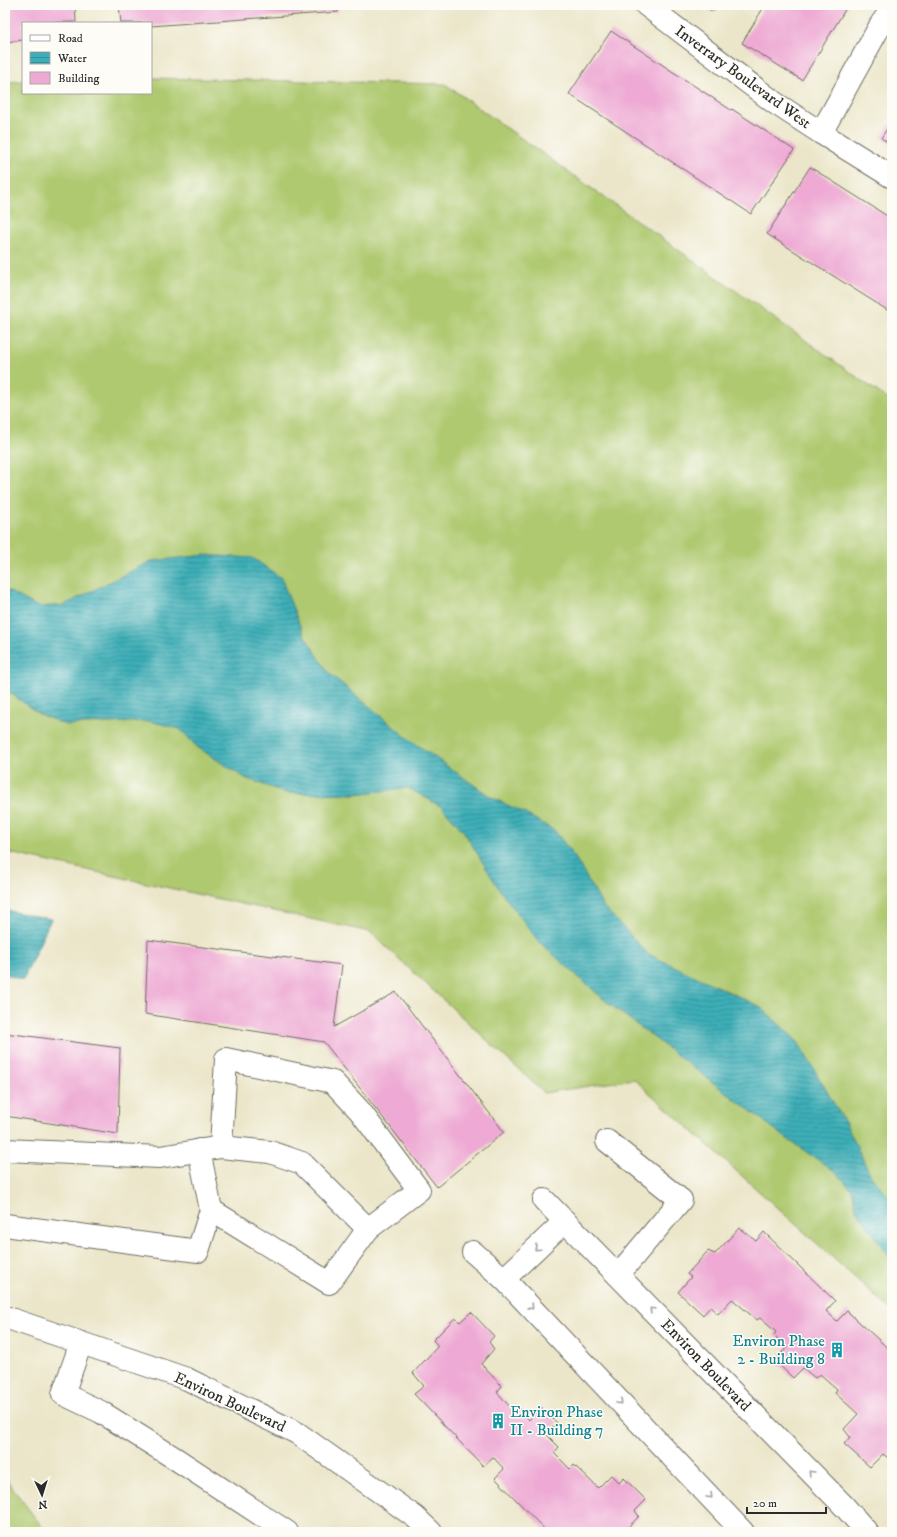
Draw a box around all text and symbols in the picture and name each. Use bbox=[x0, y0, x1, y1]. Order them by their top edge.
street label: Inverrary Boulevard West bbox=[671, 21, 815, 133]
legend bbox=[22, 22, 152, 94]
text: Road bbox=[58, 31, 83, 46]
text: Water bbox=[57, 51, 87, 66]
text: Building bbox=[58, 71, 99, 86]
one-way arrow bbox=[534, 1243, 542, 1251]
one-way arrow bbox=[526, 1302, 534, 1310]
one-way arrow bbox=[649, 1307, 657, 1315]
street label: Environ Boulevard bbox=[657, 1315, 755, 1415]
place label: Environ Phase 2 - Building 8 bbox=[732, 1331, 825, 1369]
building icon: Environ Phase 2 - Building 8 bbox=[828, 1341, 846, 1359]
street label: Environ Boulevard bbox=[171, 1367, 289, 1437]
one-way arrow bbox=[616, 1397, 623, 1405]
place label: Environ Phase II - Building 7 bbox=[510, 1402, 603, 1440]
building icon: Environ Phase II - Building 7 bbox=[489, 1412, 507, 1430]
one-way arrow bbox=[809, 1470, 816, 1478]
north arrow bbox=[22, 1475, 62, 1515]
scale bar bbox=[747, 1489, 826, 1515]
one-way arrow bbox=[705, 1492, 712, 1499]
text: 20 m bbox=[753, 1496, 777, 1511]
text: N bbox=[38, 1497, 48, 1511]

